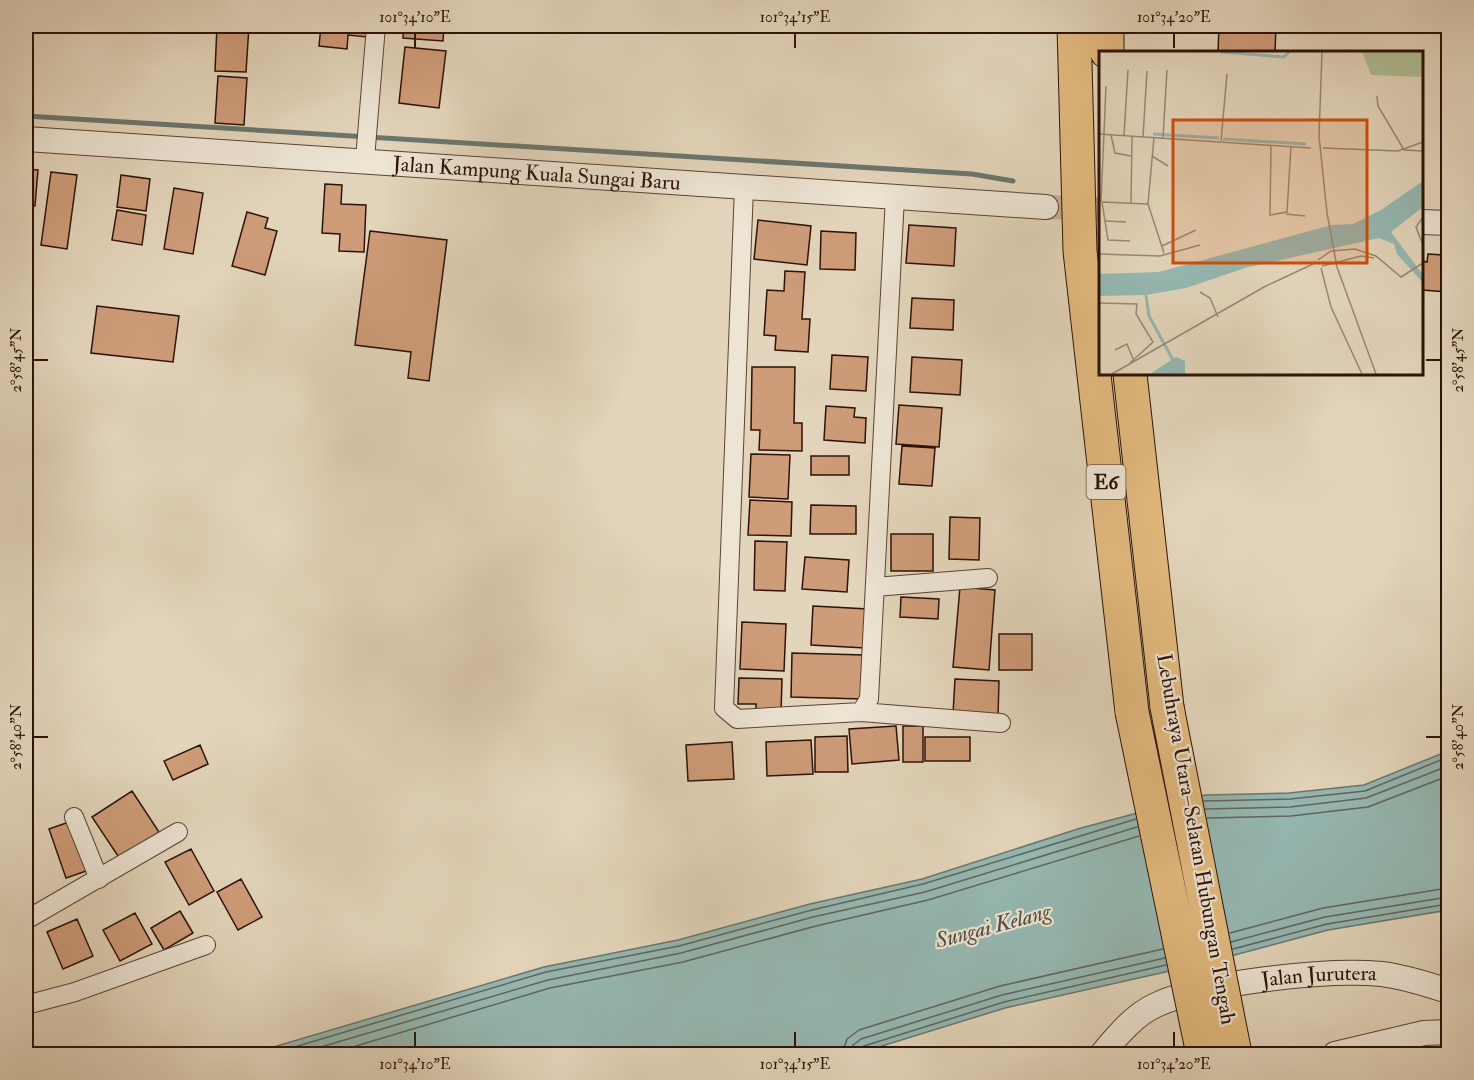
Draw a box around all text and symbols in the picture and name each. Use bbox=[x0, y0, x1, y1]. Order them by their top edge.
text: 101°34'10"E bbox=[379, 8, 451, 27]
text: 101°34'15"E bbox=[760, 8, 830, 27]
text: 101°34'20"E bbox=[1137, 8, 1211, 27]
inset map bbox=[1099, 51, 1423, 375]
street label: Jalan Kampung Kuala Sungai Baru bbox=[391, 150, 682, 196]
text: 2°58'45"N bbox=[7, 327, 26, 393]
text: 2°58'45"N bbox=[1449, 327, 1468, 393]
road number: E6 bbox=[1086, 465, 1126, 499]
street label: Lebuhraya Utara–Selatan Hubungan Tengah bbox=[1150, 652, 1242, 1026]
text: 2°58'40"N bbox=[7, 703, 26, 770]
text: 2°58'40"N bbox=[1449, 703, 1468, 770]
water label: Sungai Kelang bbox=[931, 897, 1054, 955]
street label: Jalan Jurutera bbox=[1259, 959, 1378, 993]
text: 101°34'10"E bbox=[379, 1055, 451, 1074]
text: 101°34'15"E bbox=[760, 1055, 830, 1074]
text: 101°34'20"E bbox=[1137, 1055, 1211, 1074]

